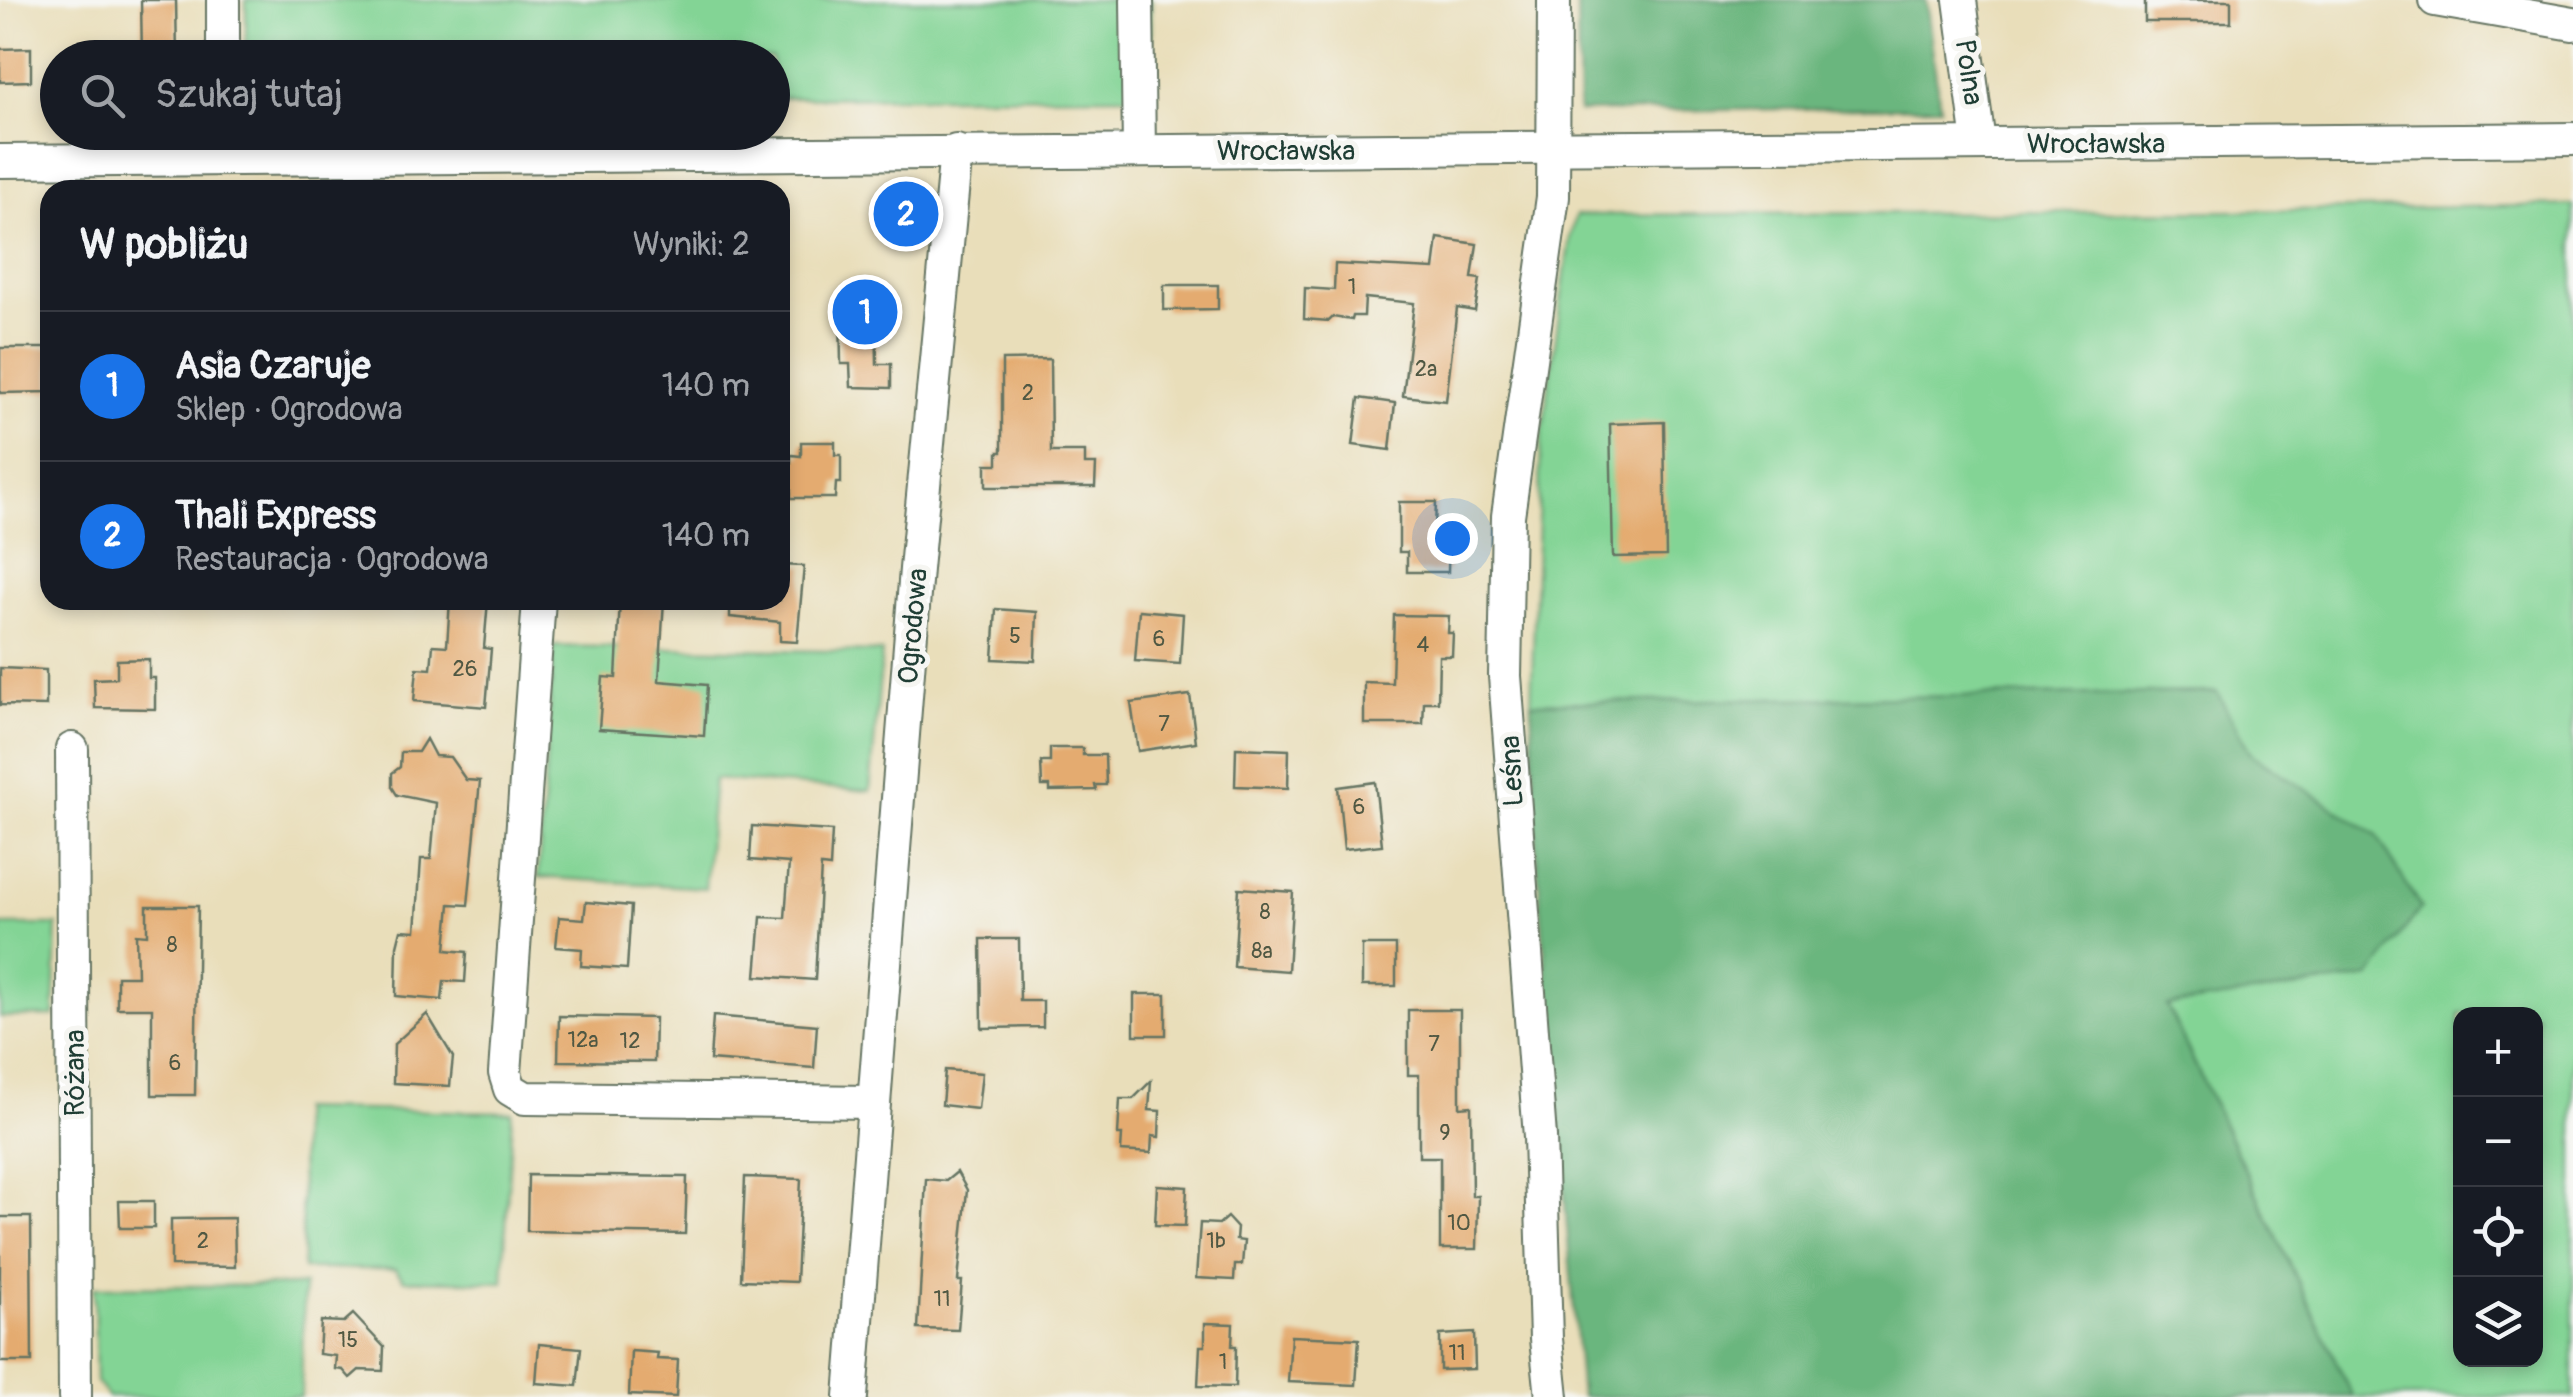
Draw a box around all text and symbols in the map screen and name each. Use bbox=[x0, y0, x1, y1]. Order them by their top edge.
street label: Polna bbox=[1947, 37, 1990, 107]
search box bbox=[40, 40, 790, 150]
icon: search bbox=[75, 68, 130, 123]
text: Szukaj tutaj bbox=[155, 71, 343, 119]
street label: Wrocławska bbox=[2027, 127, 2165, 162]
street label: Wrocławska bbox=[1217, 134, 1355, 169]
pin: 2 bbox=[874, 176, 938, 252]
text: W pobliżu bbox=[80, 219, 248, 271]
text: Wyniki: 2 bbox=[633, 225, 750, 265]
house number: 1 bbox=[1348, 273, 1356, 301]
pin: 1 bbox=[832, 274, 898, 350]
text: Asia Czaruje bbox=[175, 342, 370, 390]
house number: 2a bbox=[1415, 355, 1437, 383]
text: 1 bbox=[106, 366, 119, 406]
text: 140 m bbox=[662, 366, 750, 406]
house number: 2 bbox=[1022, 379, 1034, 407]
text: Sklep · Ogrodowa bbox=[175, 390, 403, 430]
text: Thali Express bbox=[175, 492, 376, 540]
your location bbox=[1427, 513, 1478, 564]
text: 2 bbox=[104, 516, 121, 556]
text: 140 m bbox=[662, 516, 750, 556]
text: Restauracja · Ogrodowa bbox=[175, 540, 489, 580]
street label: Ogrodowa bbox=[891, 567, 936, 686]
house number: 5 bbox=[1009, 622, 1021, 650]
house number: 6 bbox=[1153, 625, 1165, 653]
house number: 4 bbox=[1417, 631, 1430, 659]
house number: 26 bbox=[452, 655, 478, 683]
house number: 7 bbox=[1158, 710, 1170, 738]
street label: Leśna bbox=[1493, 735, 1532, 807]
house number: 6 bbox=[1353, 793, 1365, 821]
house number: 8 bbox=[1259, 898, 1271, 926]
house number: 8 bbox=[166, 931, 178, 959]
house number: 8a bbox=[1251, 937, 1273, 965]
map controls bbox=[2453, 1007, 2543, 1367]
button: + bbox=[2453, 1007, 2543, 1097]
house number: 12a bbox=[567, 1026, 599, 1054]
house number: 12 bbox=[620, 1027, 640, 1055]
street label: Różana bbox=[58, 1029, 93, 1117]
house number: 7 bbox=[1428, 1030, 1440, 1058]
house number: 6 bbox=[169, 1049, 181, 1077]
button: − bbox=[2453, 1097, 2543, 1187]
house number: 9 bbox=[1439, 1119, 1451, 1147]
button: locate bbox=[2453, 1187, 2543, 1277]
house number: 10 bbox=[1447, 1209, 1471, 1237]
house number: 2 bbox=[197, 1227, 209, 1255]
house number: 1b bbox=[1206, 1227, 1226, 1255]
button: layers bbox=[2453, 1277, 2543, 1367]
house number: 11 bbox=[933, 1285, 951, 1313]
house number: 15 bbox=[338, 1326, 358, 1354]
house number: 11 bbox=[1448, 1339, 1466, 1367]
house number: 1 bbox=[1219, 1348, 1227, 1376]

